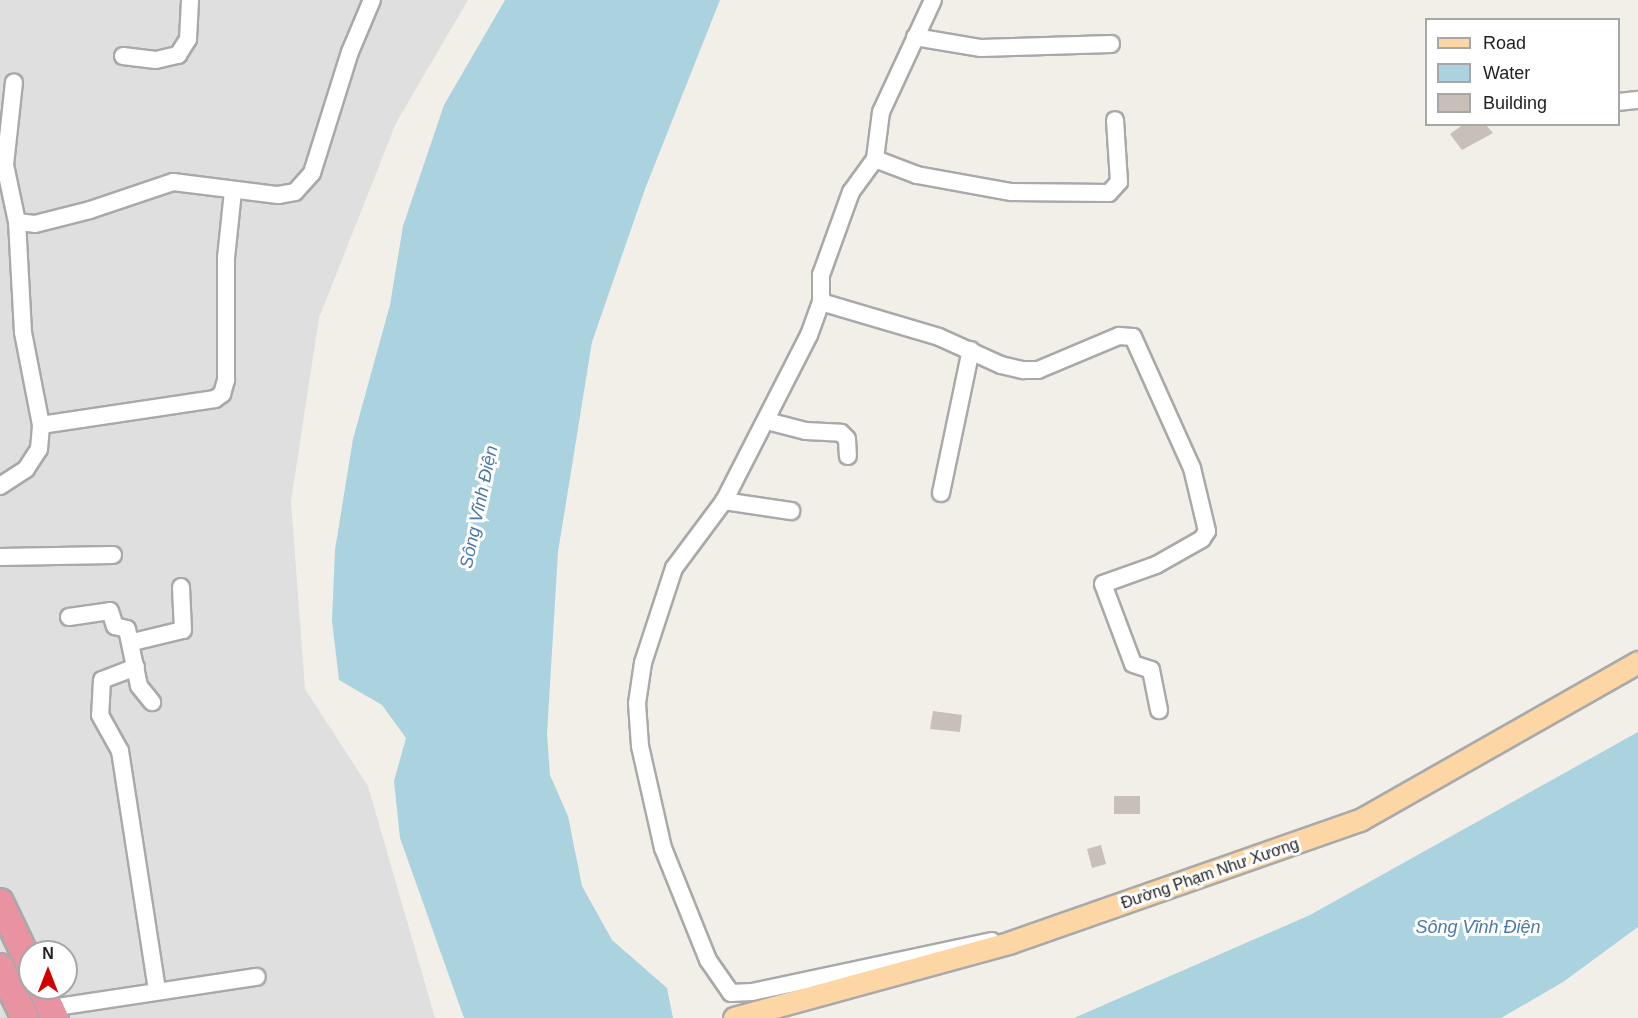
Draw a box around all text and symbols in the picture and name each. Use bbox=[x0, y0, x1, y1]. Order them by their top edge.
legend bbox=[1425, 18, 1620, 126]
text: Road bbox=[1483, 33, 1526, 53]
text: Water bbox=[1483, 63, 1530, 83]
text: Building bbox=[1483, 93, 1547, 113]
water label: Sông Vĩnh Điện bbox=[455, 444, 503, 570]
street label: Đường Phạm Như Xương bbox=[1119, 835, 1301, 913]
water label: Sông Vĩnh Điện bbox=[1415, 916, 1541, 938]
north arrow bbox=[18, 940, 78, 1000]
text: N bbox=[42, 945, 54, 962]

